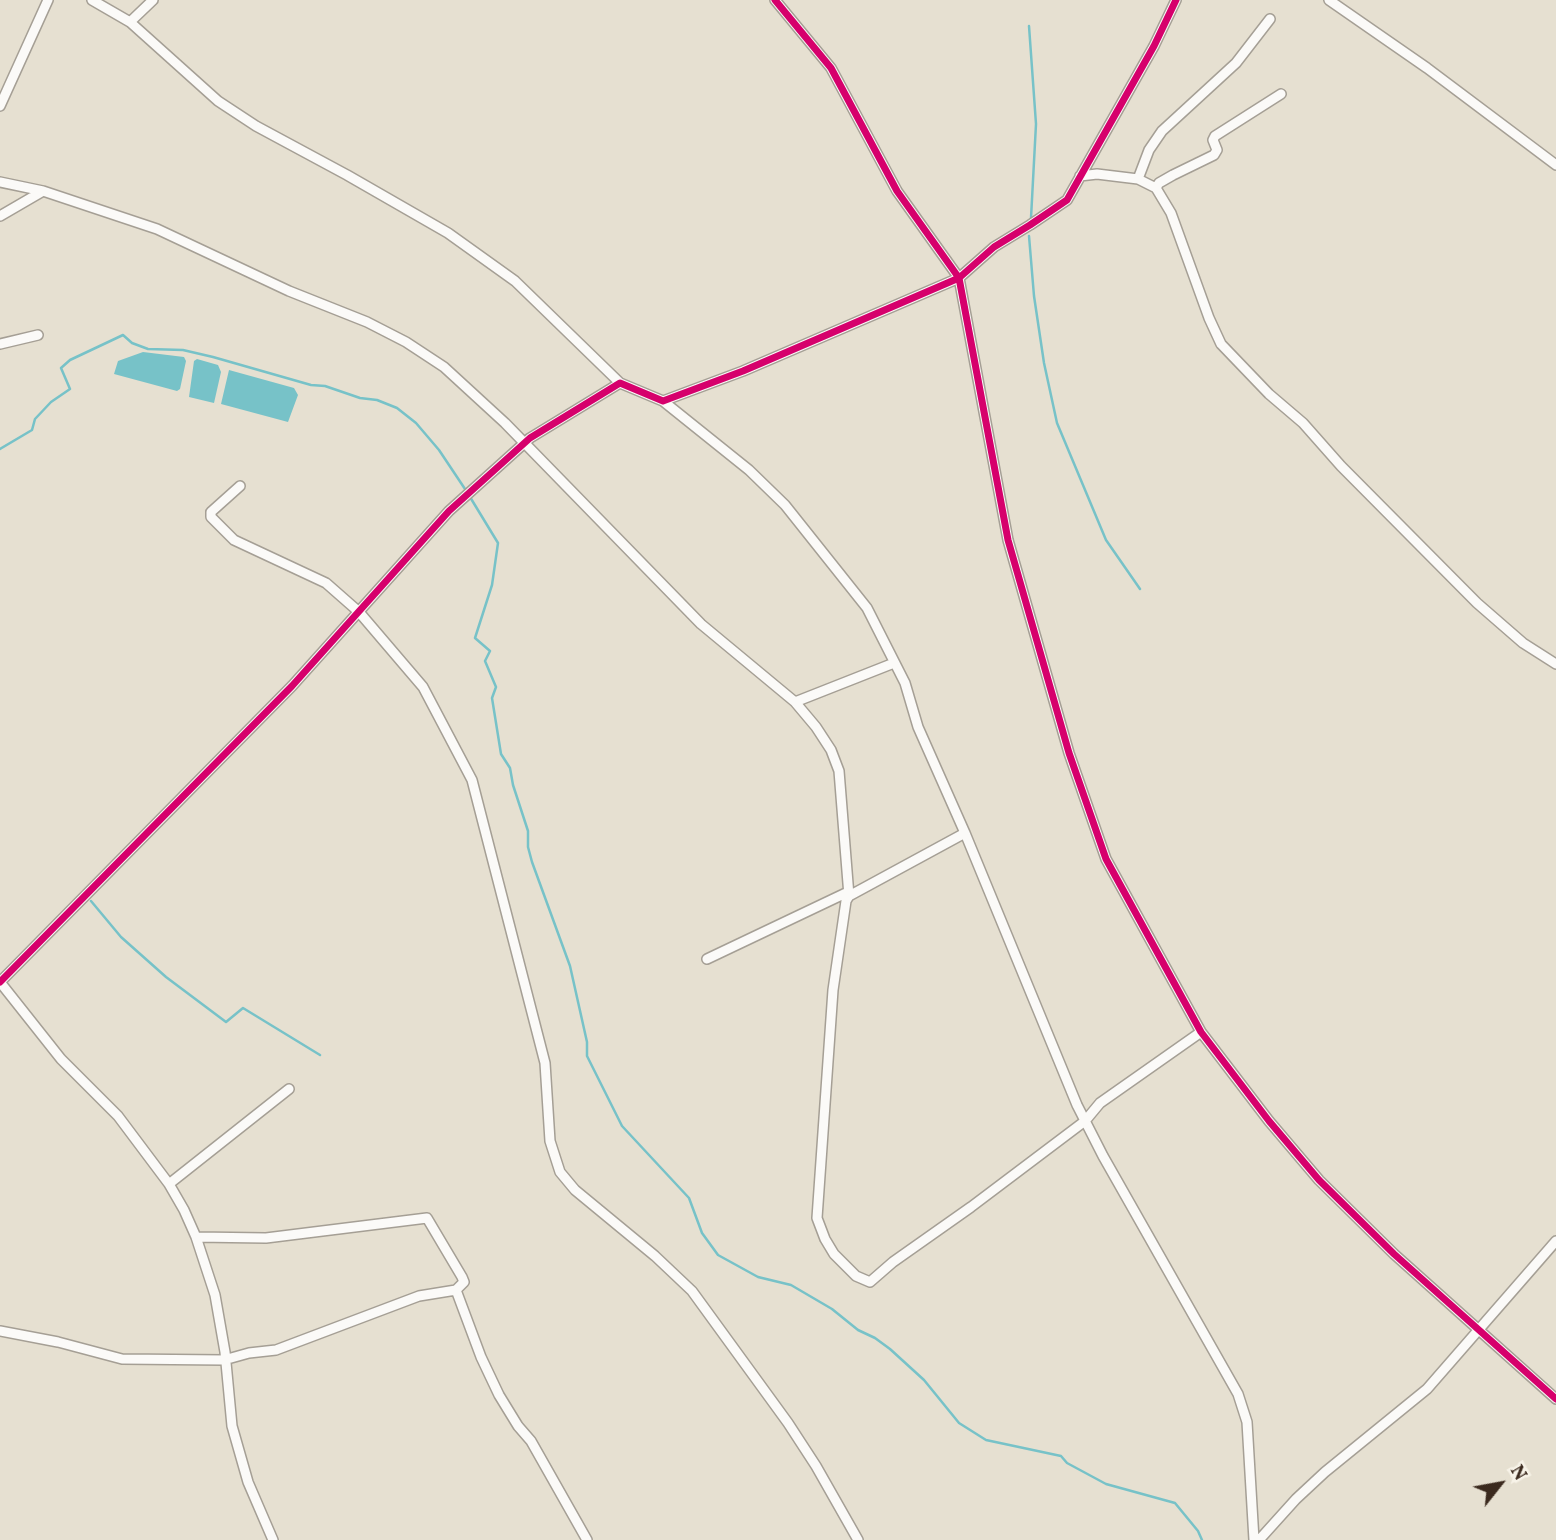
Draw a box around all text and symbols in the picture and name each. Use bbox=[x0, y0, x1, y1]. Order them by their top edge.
north arrow bbox=[1465, 1449, 1535, 1519]
text: N bbox=[1503, 1461, 1533, 1486]

